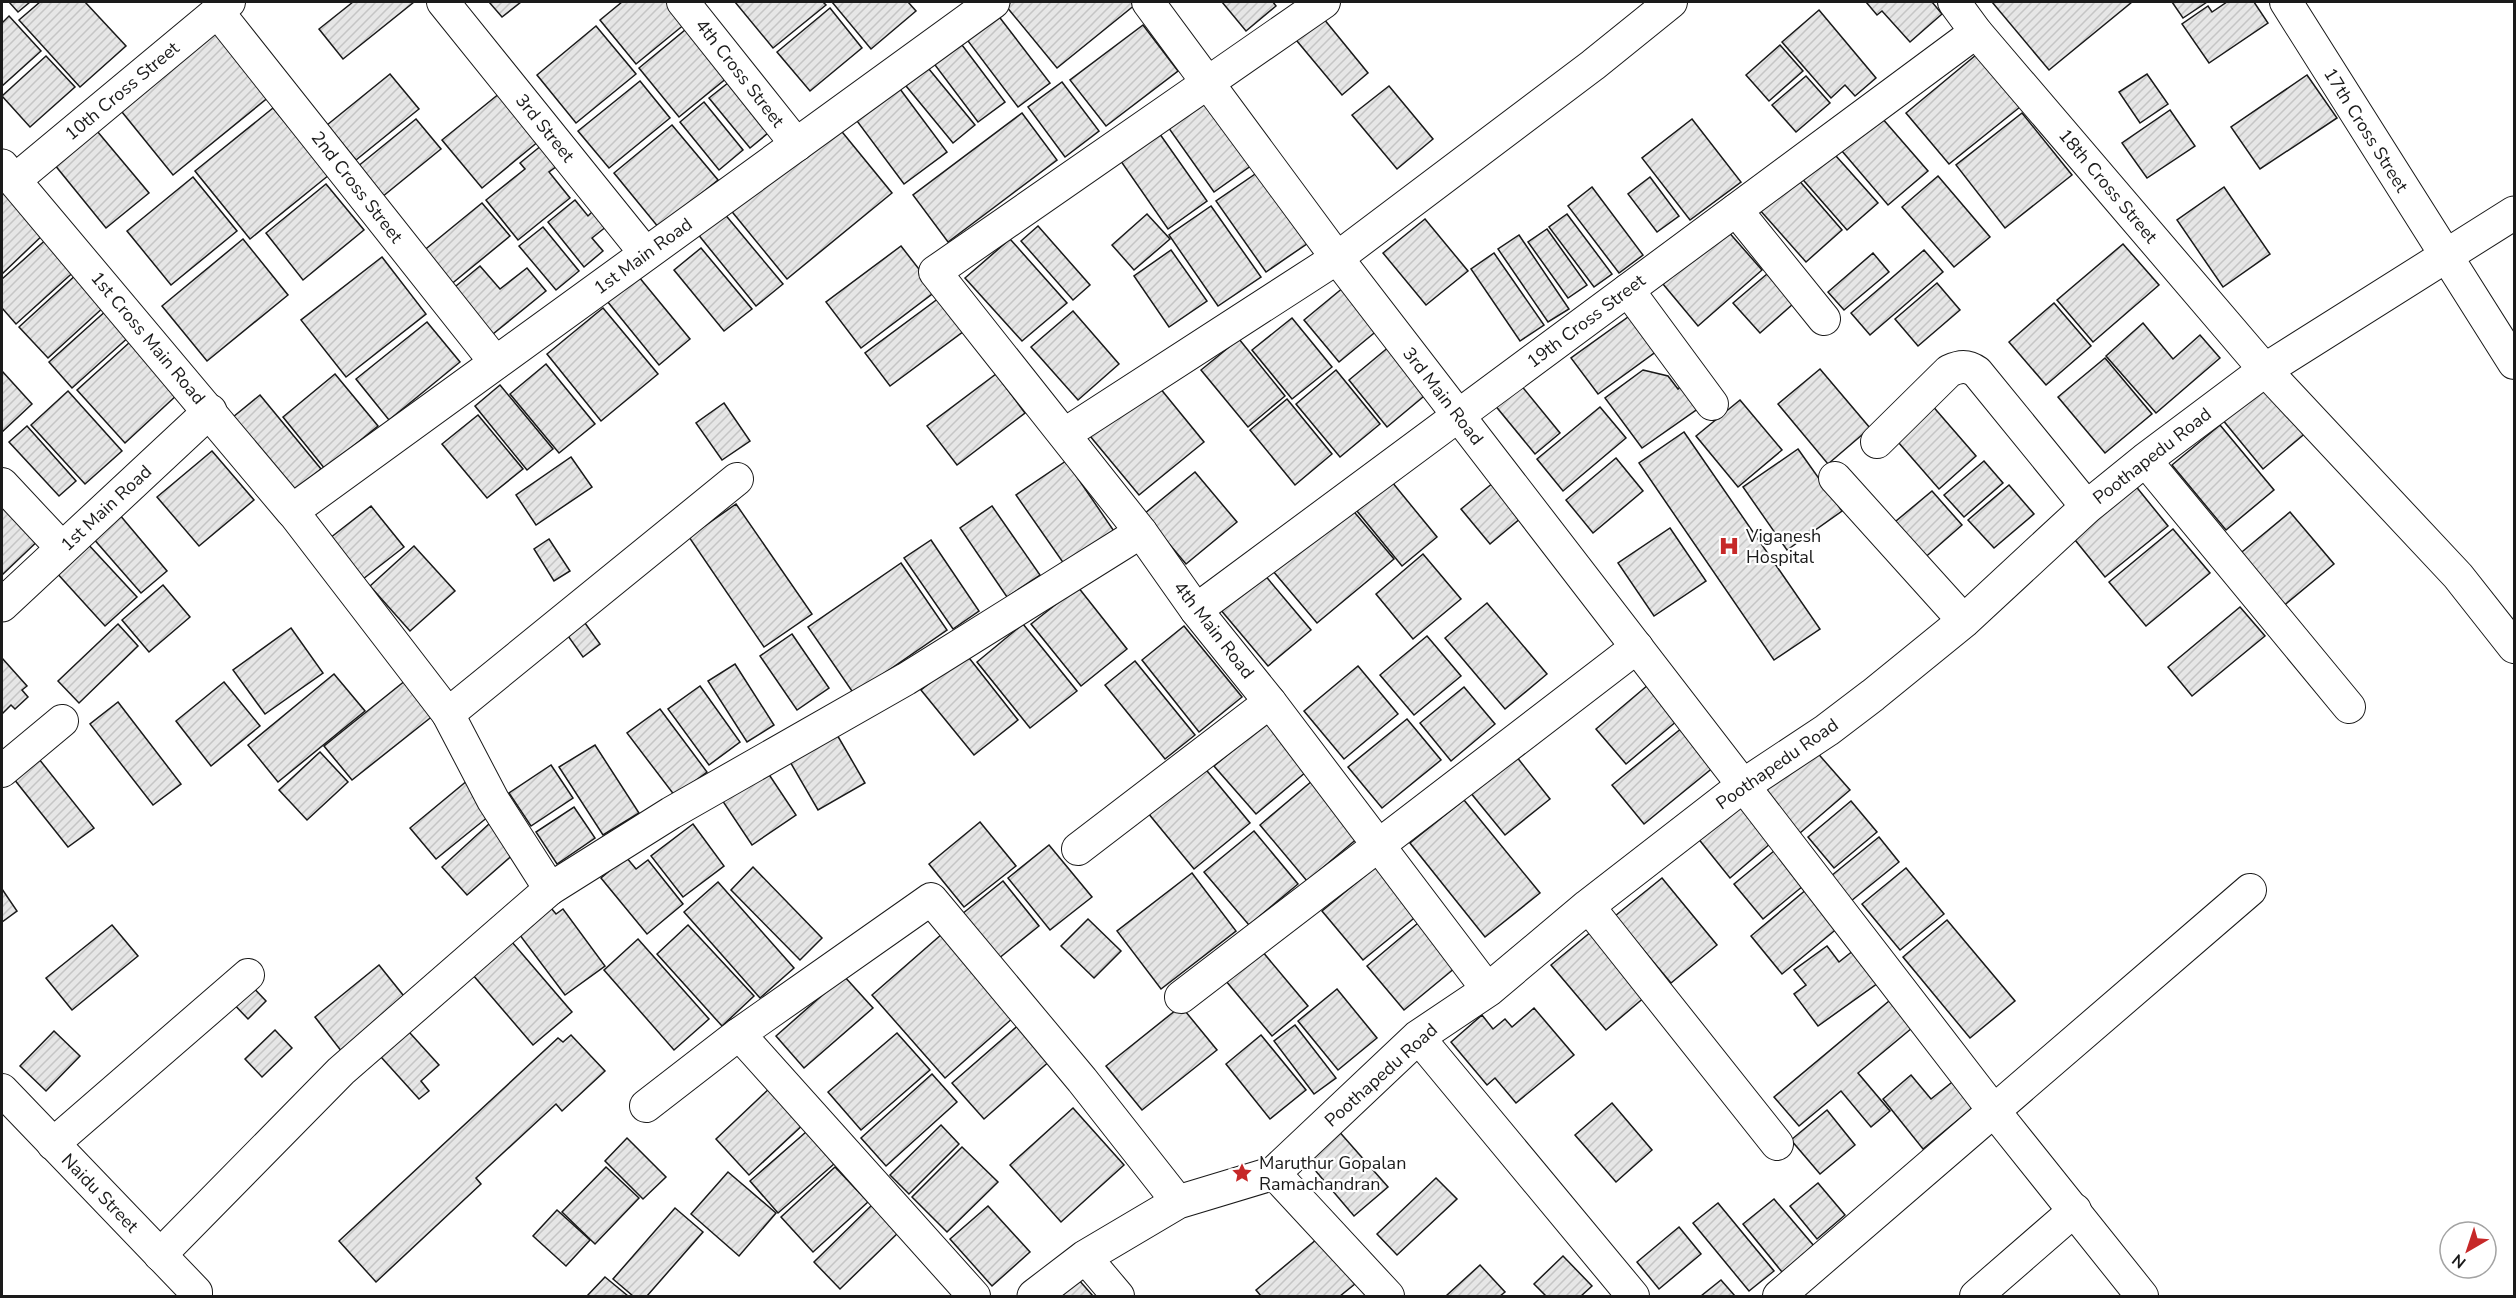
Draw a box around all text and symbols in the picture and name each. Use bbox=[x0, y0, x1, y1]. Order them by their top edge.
street label: 4th Cross Street bbox=[690, 14, 790, 133]
street label: 10th Cross Street bbox=[60, 36, 185, 146]
street label: 17th Cross Street bbox=[2318, 63, 2414, 197]
street label: 3rd Street bbox=[510, 89, 580, 168]
street label: 18th Cross Street bbox=[2053, 124, 2163, 249]
street label: 2nd Cross Street bbox=[306, 126, 409, 248]
street label: 1st Main Road bbox=[589, 212, 697, 300]
street label: 1st Cross Main Road bbox=[85, 267, 211, 409]
street label: 19th Cross Street bbox=[1522, 268, 1651, 373]
street label: 3rd Main Road bbox=[1397, 342, 1489, 450]
street label: Poothapedu Road bbox=[2088, 402, 2216, 510]
street label: 1st Main Road bbox=[55, 460, 157, 556]
place label: Viganesh Hospital bbox=[1745, 524, 1821, 569]
hospital icon: Viganesh Hospital bbox=[1717, 534, 1741, 558]
street label: 4th Main Road bbox=[1168, 576, 1260, 684]
street label: Poothapedu Road bbox=[1711, 713, 1843, 815]
street label: Poothapedu Road bbox=[1319, 1018, 1443, 1132]
street label: Naidu Street bbox=[56, 1148, 144, 1238]
place label: Maruthur Gopalan Ramachandran bbox=[1259, 1151, 1406, 1196]
place icon: Maruthur Gopalan Ramachandran bbox=[1230, 1161, 1254, 1185]
north arrow bbox=[2438, 1220, 2498, 1280]
text: N bbox=[2448, 1249, 2471, 1273]

